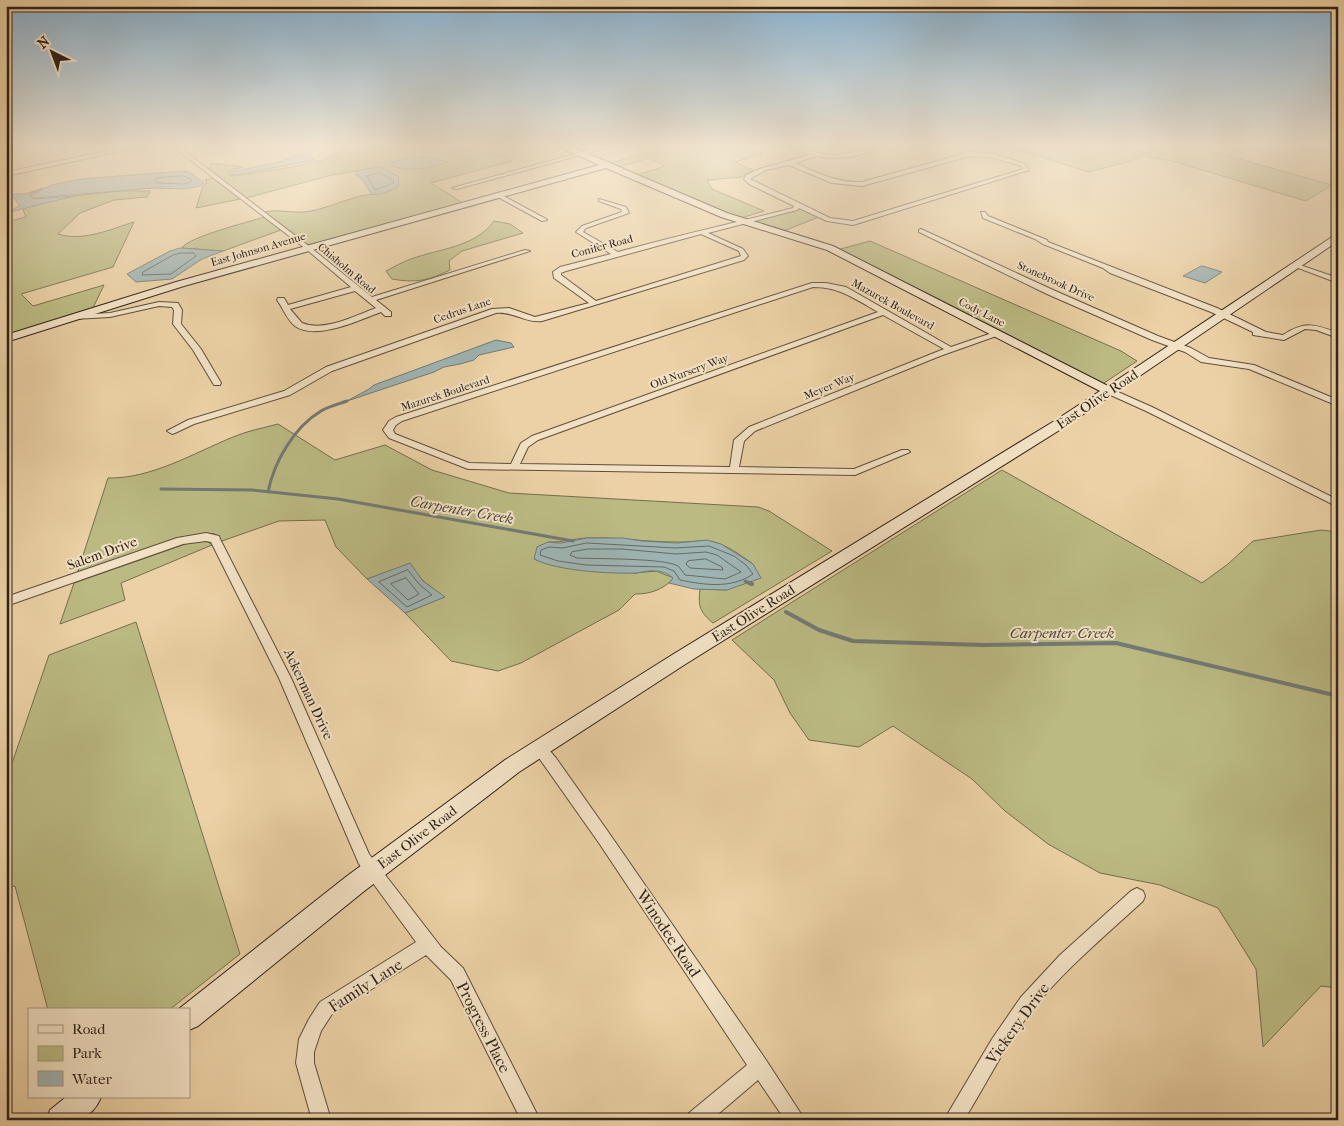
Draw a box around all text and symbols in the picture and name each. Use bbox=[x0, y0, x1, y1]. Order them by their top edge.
north arrow bbox=[28, 28, 78, 78]
text: N bbox=[34, 33, 54, 53]
street label: East Johnson Avenue bbox=[209, 230, 308, 269]
street label: Conifer Road bbox=[570, 232, 635, 261]
street label: Chisholm Road bbox=[315, 240, 379, 297]
street label: Stonebrook Drive bbox=[1015, 259, 1097, 305]
street label: Mazurek Boulevard bbox=[849, 276, 937, 333]
street label: Cedrus Lane bbox=[432, 294, 493, 326]
street label: Cody Lane bbox=[956, 295, 1008, 330]
street label: Old Nursery Way bbox=[648, 351, 731, 392]
street label: East Olive Road bbox=[1053, 366, 1142, 433]
street label: Meyer Way bbox=[802, 370, 858, 403]
street label: Mazurek Boulevard bbox=[399, 373, 492, 414]
water label: Carpenter Creek bbox=[409, 492, 515, 528]
street label: Salem Drive bbox=[65, 533, 140, 574]
street label: East Olive Road bbox=[709, 581, 798, 646]
water label: Carpenter Creek bbox=[1010, 624, 1114, 642]
street label: Ackerman Drive bbox=[280, 645, 337, 743]
street label: East Olive Road bbox=[374, 802, 461, 873]
street label: Winodee Road bbox=[632, 885, 705, 981]
street label: Family Lane bbox=[325, 954, 406, 1016]
street label: Progress Place bbox=[453, 979, 515, 1076]
street label: Vickery Drive bbox=[981, 979, 1053, 1068]
legend bbox=[28, 1008, 190, 1098]
text: Road bbox=[72, 1020, 106, 1038]
text: Park bbox=[72, 1044, 102, 1062]
text: Water bbox=[71, 1070, 112, 1088]

